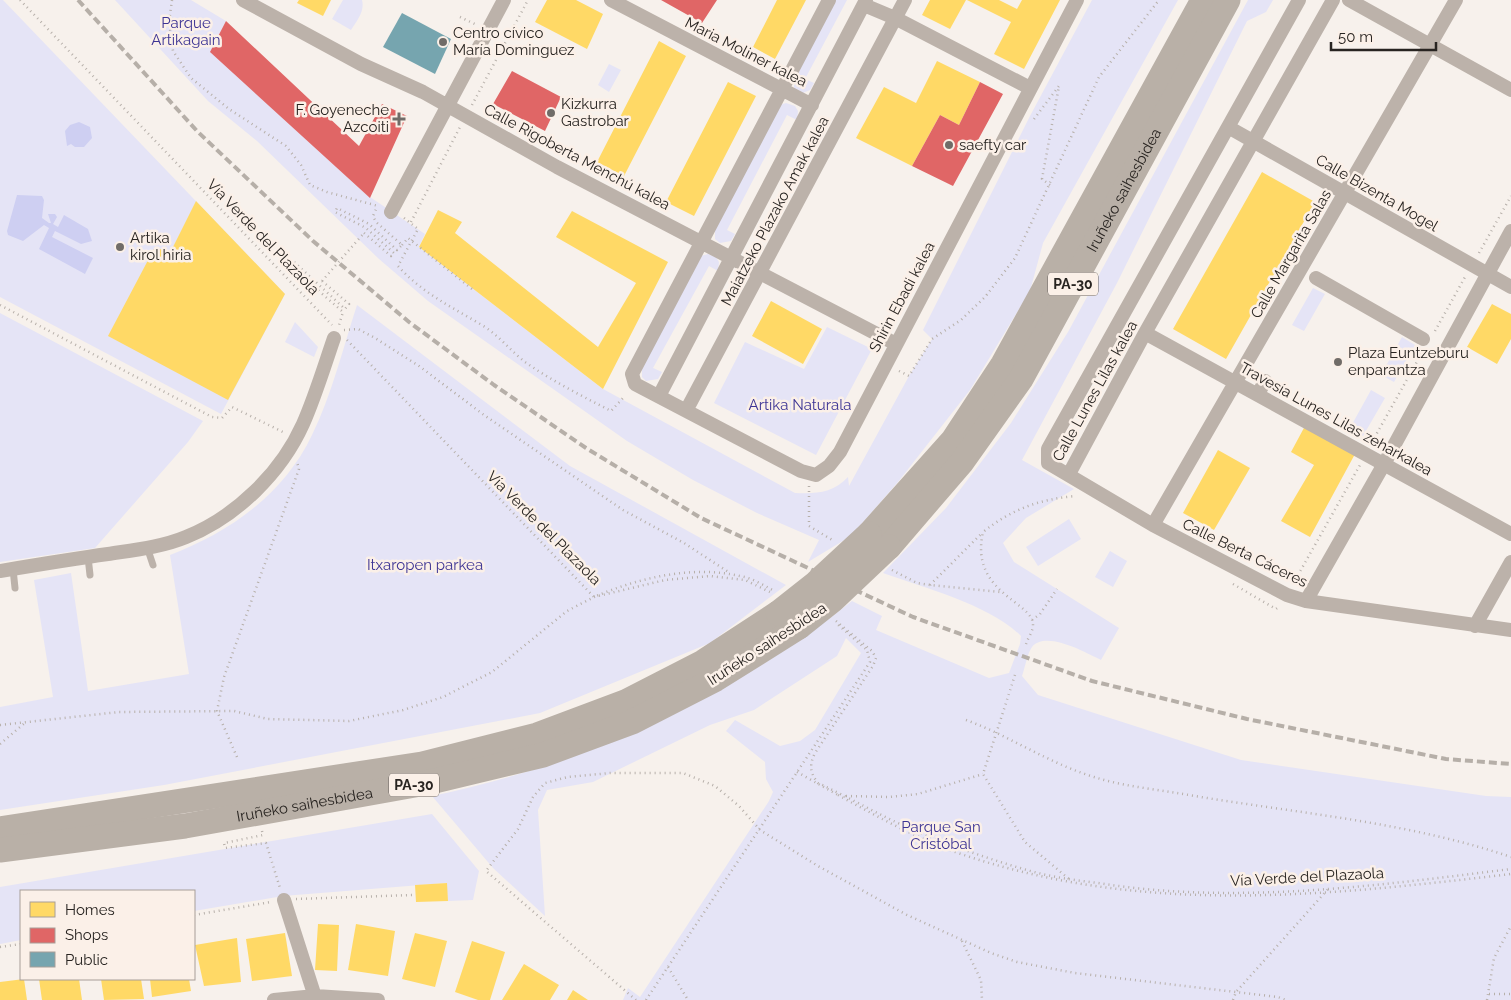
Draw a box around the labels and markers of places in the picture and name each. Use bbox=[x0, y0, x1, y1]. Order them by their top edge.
place label: Centro cívico María Dominguez bbox=[453, 24, 575, 59]
marker: Centro cívico María Dominguez bbox=[437, 36, 449, 48]
place label: Kizkurra Gastrobar bbox=[561, 95, 630, 130]
place label: F. Goyeneche Azcoiti bbox=[295, 101, 389, 136]
marker: Kizkurra Gastrobar bbox=[545, 107, 557, 119]
marker: F. Goyeneche Azcoiti bbox=[393, 113, 405, 125]
place label: saefty car bbox=[959, 136, 1027, 154]
marker: saefty car bbox=[943, 139, 955, 151]
place label: Artika kirol hiria bbox=[130, 229, 191, 264]
marker: Artika kirol hiria bbox=[114, 241, 126, 253]
place label: Plaza Euntzeburu enparantza bbox=[1348, 344, 1469, 379]
marker: Plaza Euntzeburu enparantza bbox=[1332, 356, 1344, 368]

